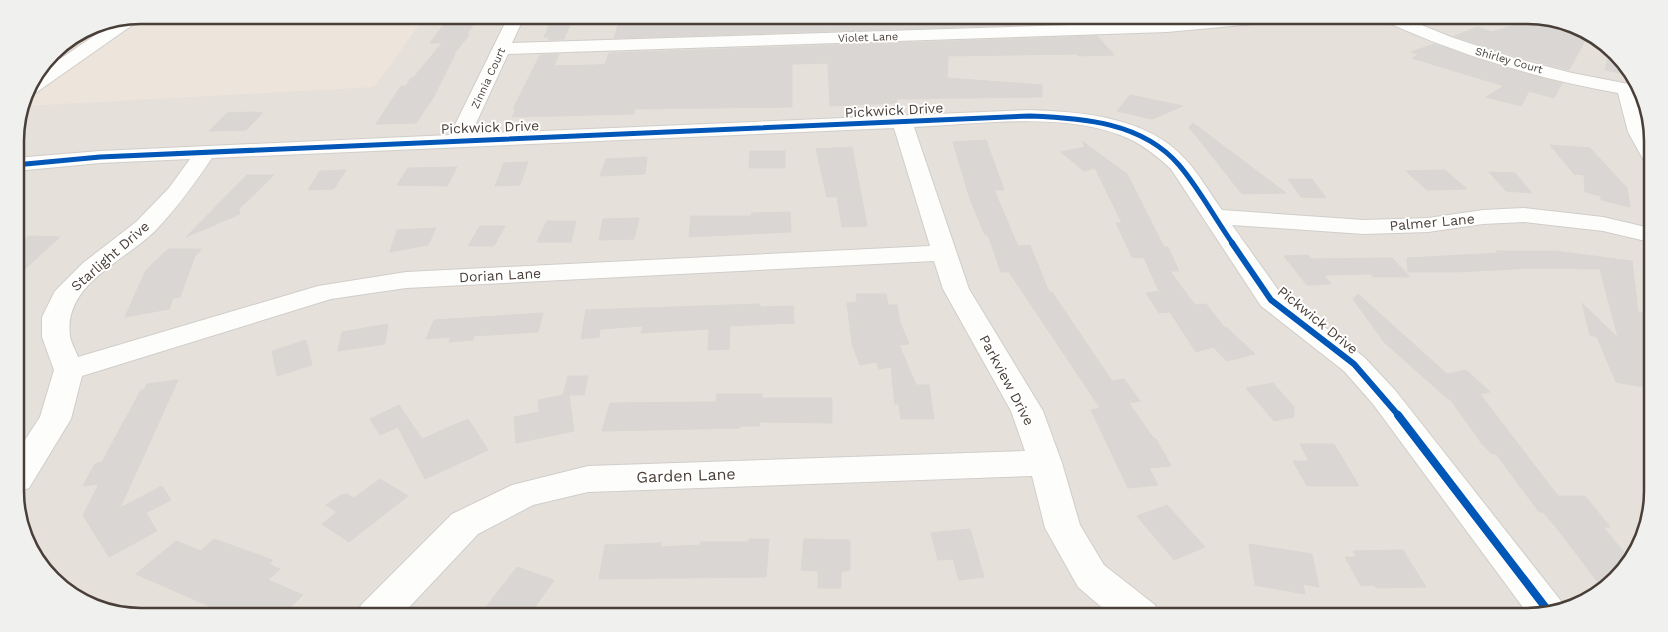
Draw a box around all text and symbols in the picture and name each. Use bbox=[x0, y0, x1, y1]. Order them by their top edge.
street label: Violet Lane bbox=[838, 30, 898, 45]
street label: Zinnia Court bbox=[469, 45, 508, 111]
street label: Shirley Court bbox=[1474, 45, 1544, 76]
street label: Pickwick Drive bbox=[844, 99, 944, 121]
street label: Pickwick Drive bbox=[440, 117, 540, 137]
street label: Palmer Lane bbox=[1389, 210, 1475, 234]
street label: Starlight Drive bbox=[68, 218, 152, 294]
street label: Dorian Lane bbox=[458, 265, 542, 285]
street label: Pickwick Drive bbox=[1275, 283, 1361, 357]
street label: Parkview Drive bbox=[976, 332, 1038, 428]
street label: Garden Lane bbox=[636, 464, 736, 487]

